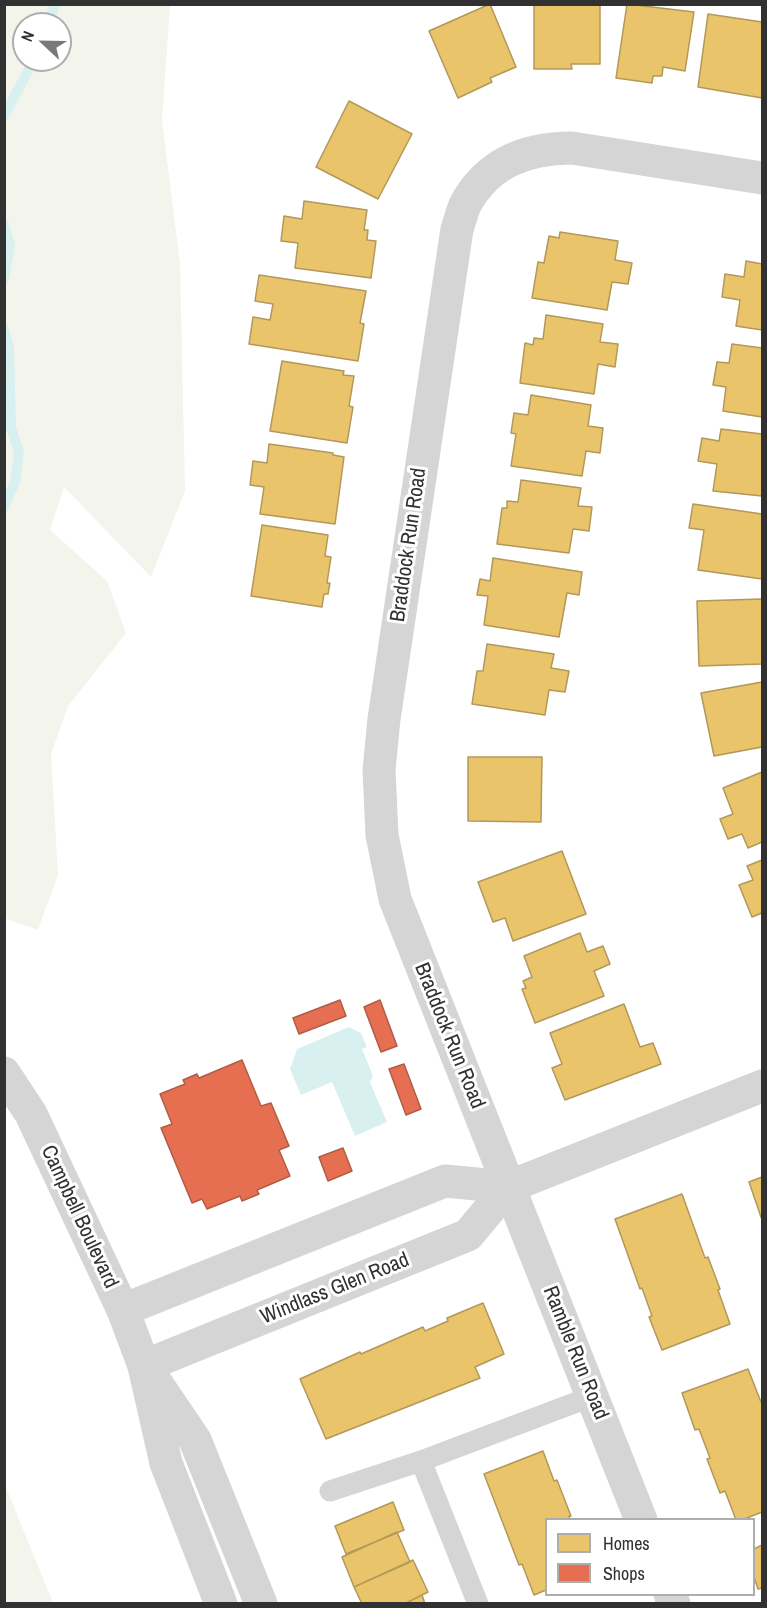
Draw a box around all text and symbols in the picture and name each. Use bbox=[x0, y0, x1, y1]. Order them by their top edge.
north arrow bbox=[12, 12, 72, 72]
text: N bbox=[15, 27, 39, 45]
street label: Braddock Run Road bbox=[386, 466, 432, 624]
street label: Braddock Run Road bbox=[408, 959, 490, 1113]
street label: Campbell Boulevard bbox=[35, 1141, 123, 1293]
street label: Windlass Glen Road bbox=[257, 1248, 413, 1330]
street label: Ramble Run Road bbox=[537, 1283, 613, 1423]
legend bbox=[545, 1518, 755, 1596]
text: Homes bbox=[603, 1531, 650, 1556]
text: Shops bbox=[603, 1561, 645, 1586]

